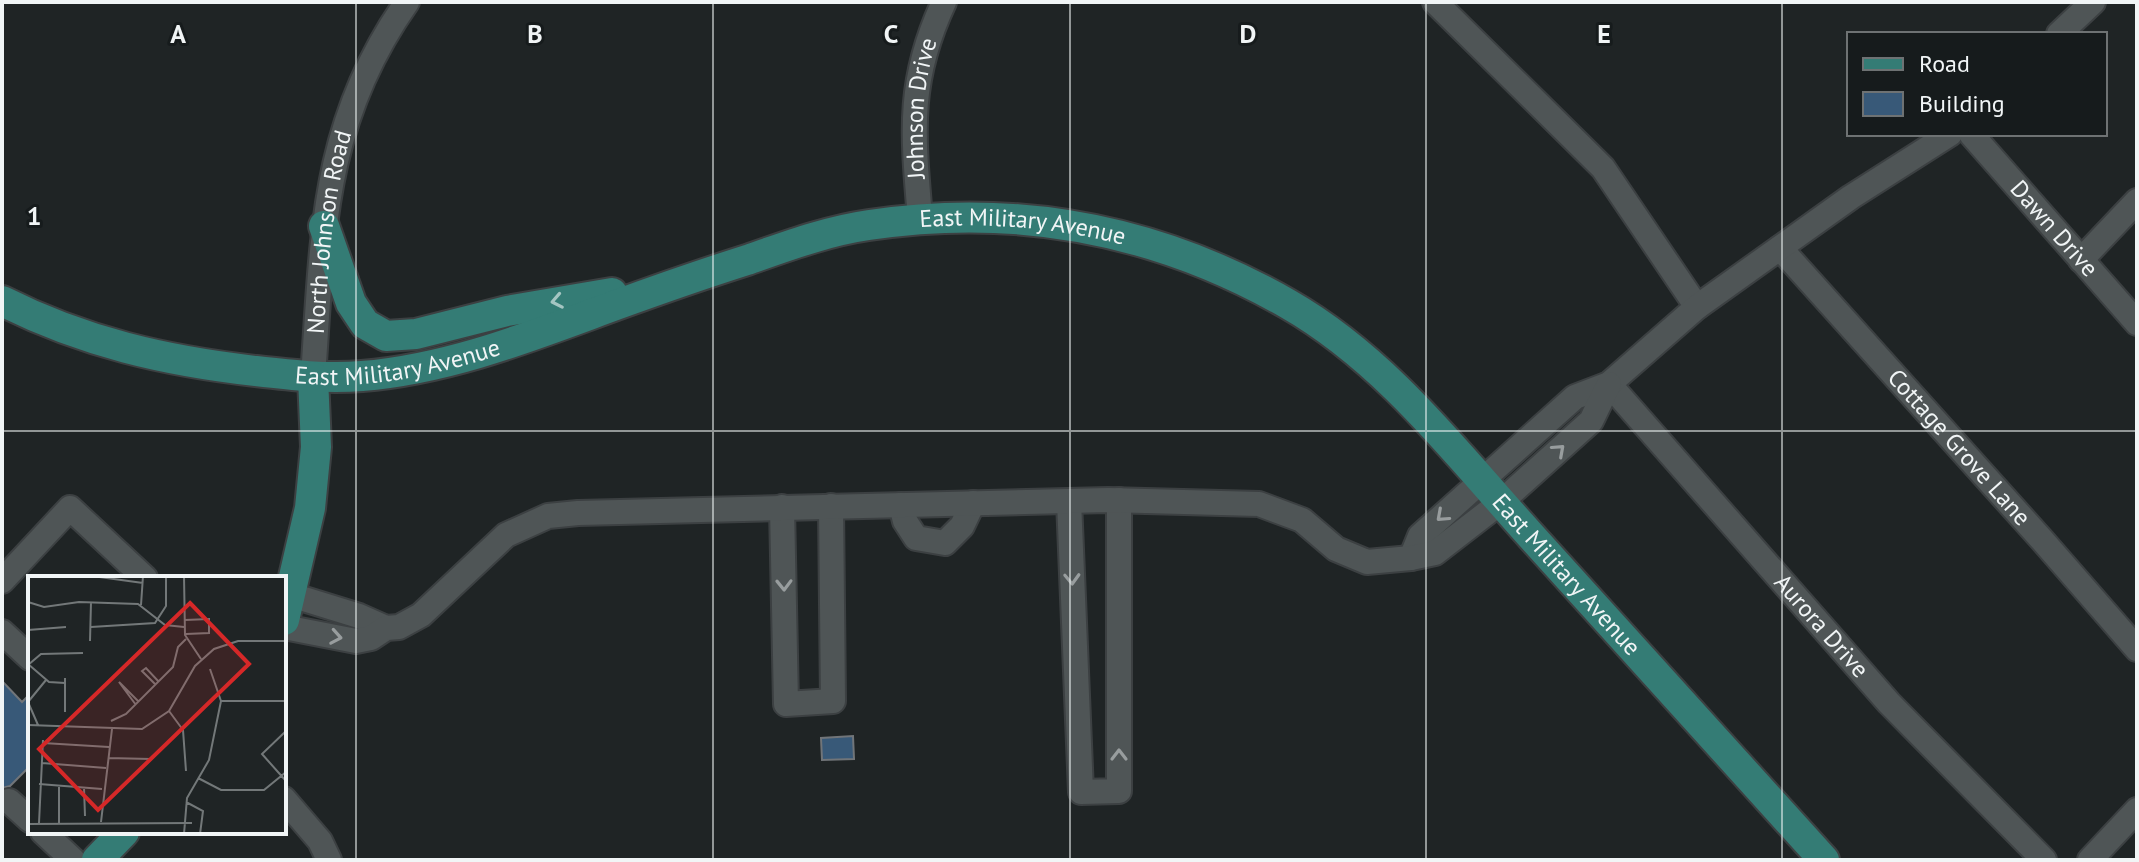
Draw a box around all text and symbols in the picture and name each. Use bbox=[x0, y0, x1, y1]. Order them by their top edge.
text: A bbox=[170, 17, 186, 50]
text: B bbox=[527, 17, 543, 50]
text: C bbox=[884, 17, 898, 50]
text: D bbox=[1240, 17, 1256, 50]
text: E bbox=[1597, 17, 1611, 50]
legend bbox=[1847, 32, 2107, 136]
street label: Johnson Drive bbox=[899, 34, 944, 181]
text: Road bbox=[1919, 48, 1970, 79]
text: Building bbox=[1919, 88, 2005, 119]
street label: North Johnson Road bbox=[300, 127, 358, 335]
street label: Dawn Drive bbox=[2004, 174, 2105, 283]
text: 1 bbox=[27, 199, 41, 232]
street label: East Military Avenue bbox=[918, 201, 1129, 252]
one-way arrow bbox=[550, 292, 564, 309]
street label: East Military Avenue bbox=[294, 331, 504, 392]
street label: Cottage Grove Lane bbox=[1881, 362, 2038, 532]
one-way arrow bbox=[1549, 445, 1564, 459]
street label: East Military Avenue bbox=[1486, 487, 1648, 662]
one-way arrow bbox=[1437, 506, 1452, 521]
street label: Aurora Drive bbox=[1768, 567, 1876, 684]
one-way arrow bbox=[1064, 573, 1081, 585]
inset map bbox=[28, 576, 286, 834]
one-way arrow bbox=[775, 579, 793, 592]
one-way arrow bbox=[330, 628, 343, 645]
one-way arrow bbox=[1110, 748, 1128, 761]

